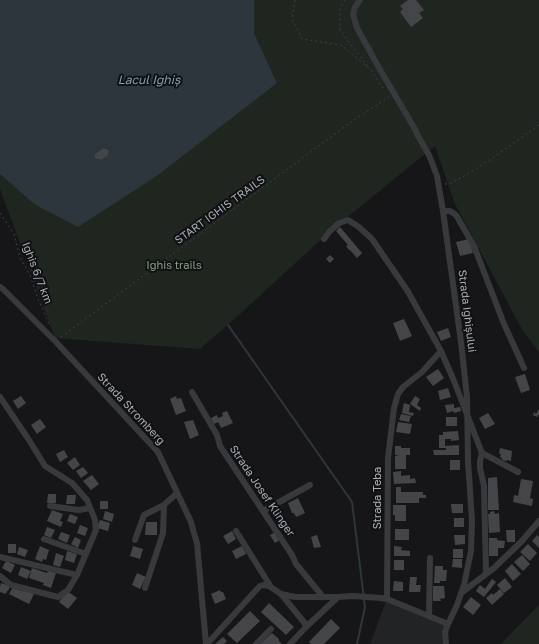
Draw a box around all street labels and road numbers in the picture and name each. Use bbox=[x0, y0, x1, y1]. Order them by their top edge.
street label: START IGHIS TRAILS bbox=[172, 173, 268, 247]
street label: Ighis 6/7 km bbox=[19, 240, 55, 306]
street label: Strada Ighișului bbox=[455, 269, 479, 353]
street label: Strada Stromberg bbox=[94, 370, 168, 448]
street label: Strada Josef Klinger bbox=[227, 443, 297, 539]
street label: Strada Teba bbox=[371, 467, 385, 529]

